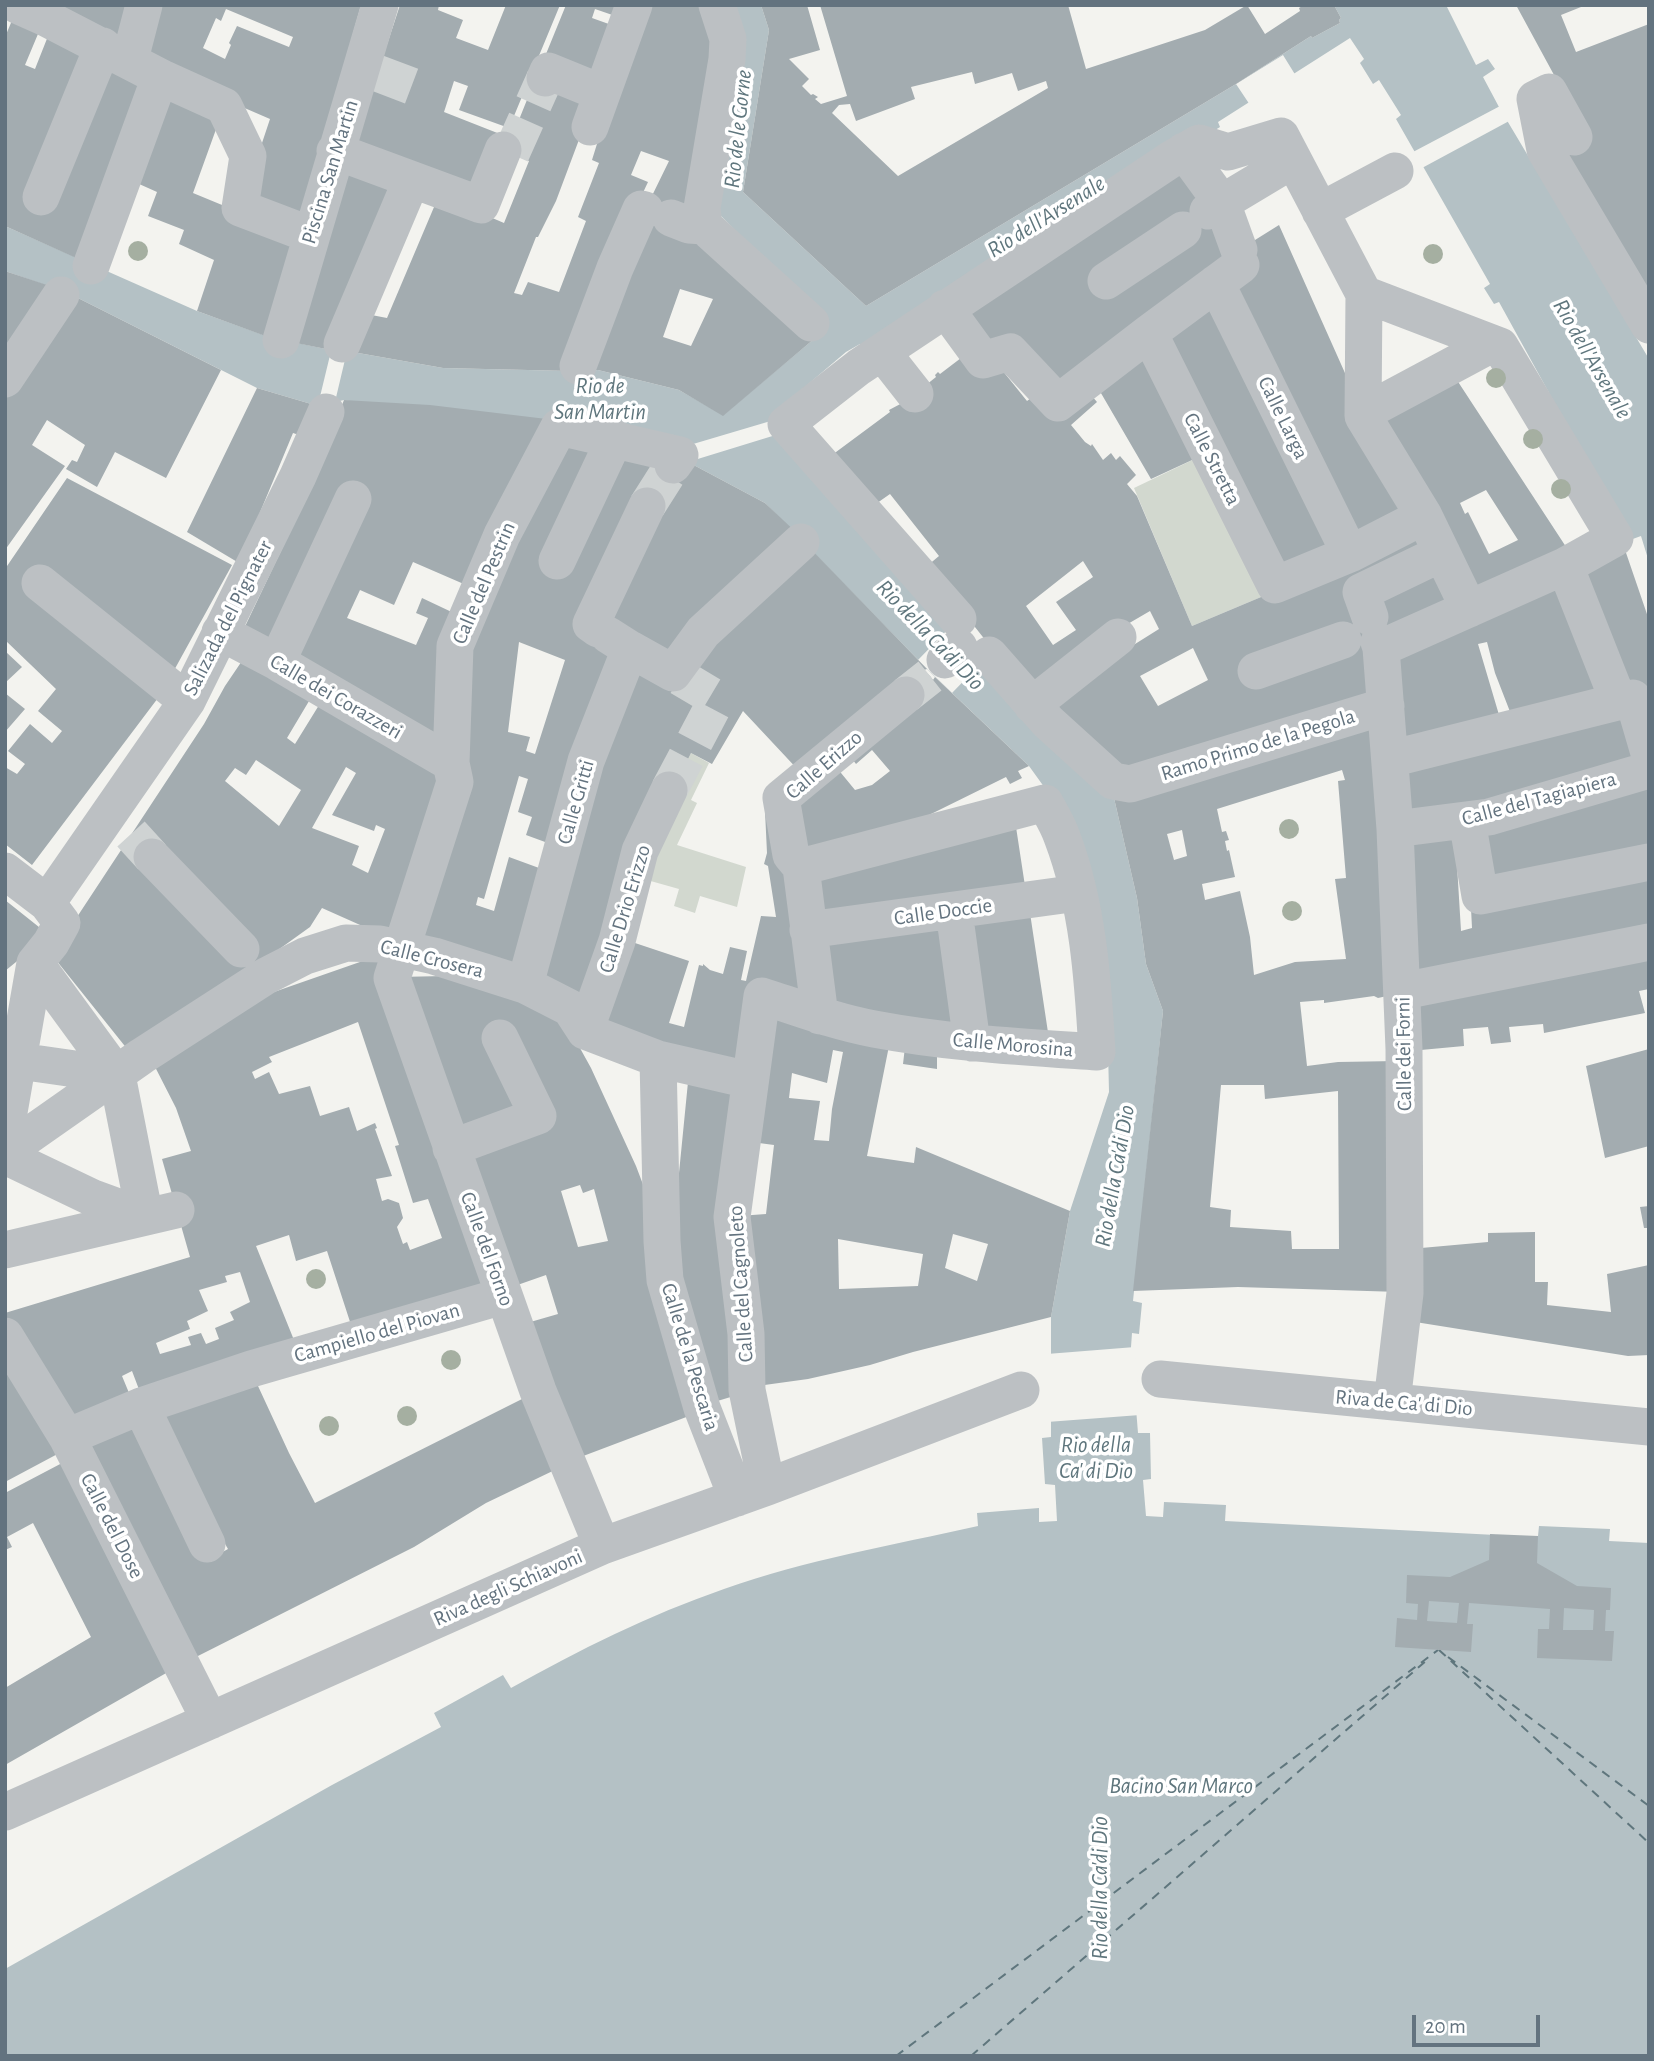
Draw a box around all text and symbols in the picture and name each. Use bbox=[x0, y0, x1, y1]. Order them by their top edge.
water label: Rio de le Gorne bbox=[718, 68, 758, 190]
street label: Piscina San Martin bbox=[296, 97, 364, 247]
water label: Rio dell'Arsenale bbox=[982, 170, 1110, 264]
water label: Rio dell'Arsenale bbox=[1547, 294, 1637, 424]
water label: Rio de San Martin bbox=[554, 372, 646, 426]
street label: Calle Larga bbox=[1252, 373, 1314, 463]
street label: Calle Stretta bbox=[1178, 409, 1246, 509]
street label: Calle del Pestrin bbox=[447, 518, 521, 648]
street label: Salizada del Pignater bbox=[178, 536, 278, 700]
water label: Rio della Ca'di Dio bbox=[870, 574, 990, 696]
street label: Calle dei Corazzeri bbox=[265, 649, 407, 745]
street label: Ramo Primo de la Pegola bbox=[1158, 703, 1358, 787]
street label: Calle Erizzo bbox=[781, 725, 867, 805]
street label: Calle Gritti bbox=[552, 757, 600, 847]
street label: Calle del Tagiapiera bbox=[1459, 766, 1619, 832]
street label: Calle Drio Erizzo bbox=[594, 842, 656, 976]
street label: Calle Doccie bbox=[892, 893, 994, 931]
street label: Calle Crosera bbox=[378, 934, 486, 984]
street label: Calle dei Forni bbox=[1390, 997, 1418, 1111]
street label: Calle Morosina bbox=[952, 1027, 1074, 1063]
water label: Rio della Ca'di Dio bbox=[1089, 1103, 1141, 1249]
street label: Calle del Forno bbox=[455, 1188, 519, 1310]
street label: Calle del Cagnoleto bbox=[723, 1205, 759, 1363]
street label: Calle de la Pescaria bbox=[656, 1280, 724, 1434]
street label: Campiello del Piovan bbox=[291, 1297, 463, 1369]
street label: Riva de Ca' di Dio bbox=[1334, 1384, 1474, 1422]
water label: Rio della Ca' di Dio bbox=[1059, 1431, 1133, 1485]
street label: Calle del Dose bbox=[75, 1469, 149, 1583]
street label: Riva degli Schiavoni bbox=[430, 1544, 586, 1632]
water label: Bacino San Marco bbox=[1109, 1772, 1253, 1800]
water label: Rio della Ca'di Dio bbox=[1086, 1816, 1114, 1960]
scale bar bbox=[1416, 2002, 1544, 2046]
text: 20 m bbox=[1425, 2016, 1466, 2037]

